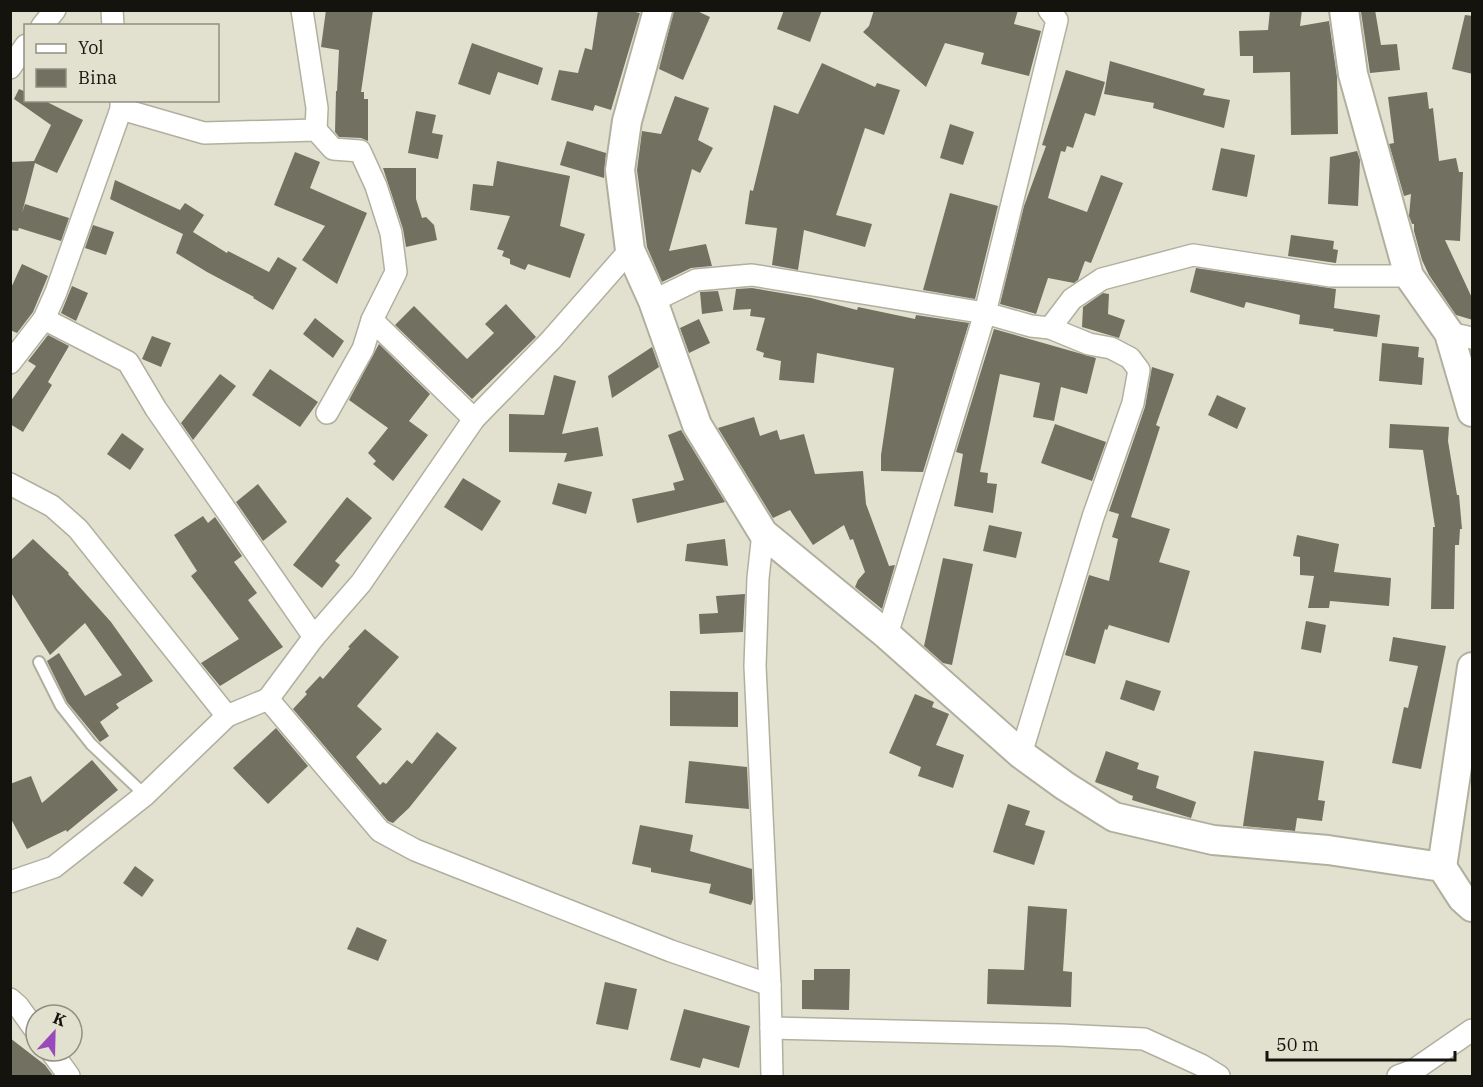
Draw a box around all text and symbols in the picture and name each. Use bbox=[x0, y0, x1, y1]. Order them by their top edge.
legend bbox=[24, 24, 219, 102]
text: Yol bbox=[78, 36, 104, 59]
text: Bina bbox=[78, 66, 117, 89]
north arrow bbox=[24, 1003, 84, 1063]
text: K bbox=[50, 1008, 70, 1031]
scale bar bbox=[1267, 1024, 1454, 1062]
text: 50 m bbox=[1276, 1033, 1319, 1056]

